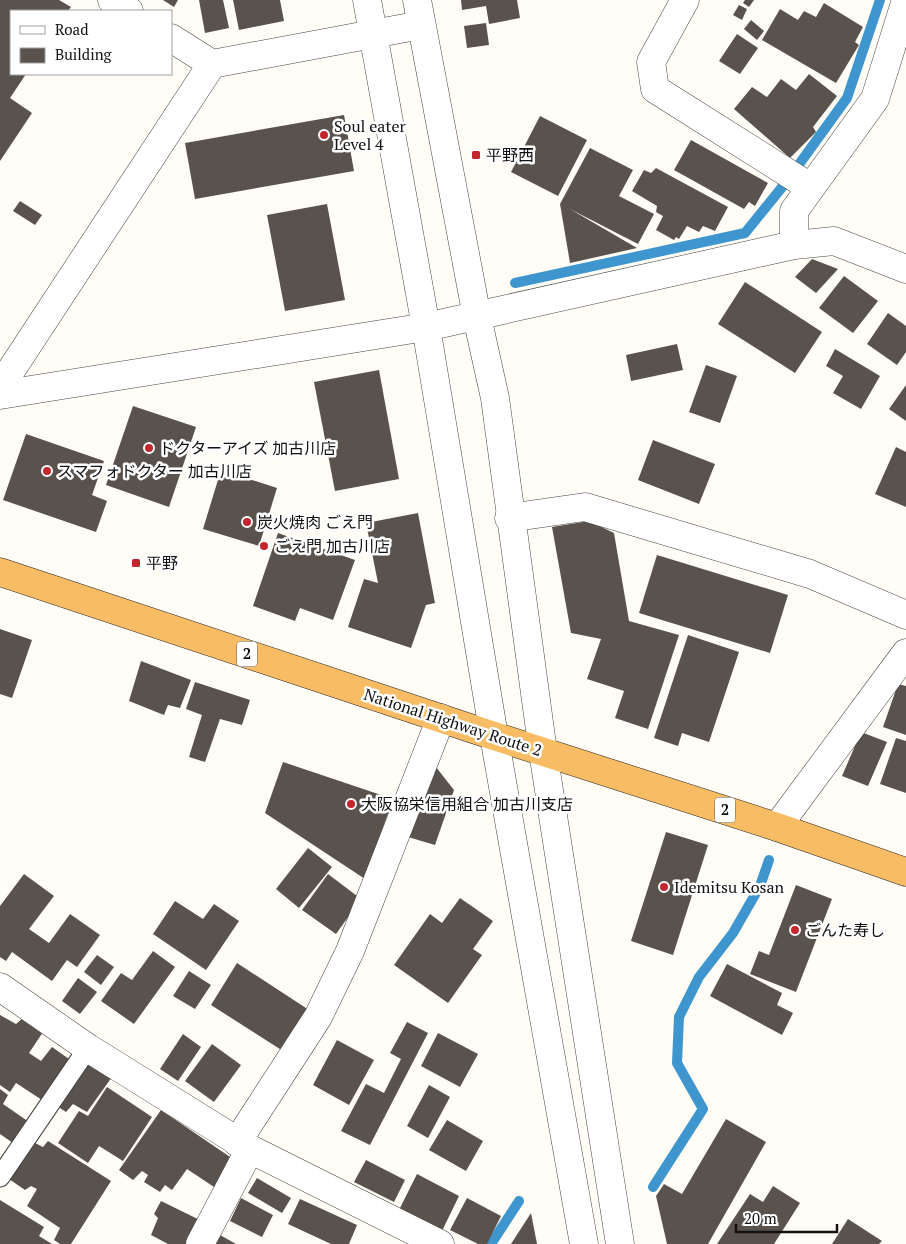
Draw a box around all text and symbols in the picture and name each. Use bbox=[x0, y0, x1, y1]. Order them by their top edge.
legend bbox=[10, 10, 172, 75]
text: Road bbox=[55, 19, 88, 39]
text: Building bbox=[55, 44, 113, 64]
place label: Soul eater Level 4 bbox=[334, 115, 406, 155]
marker: Soul eater Level 4 bbox=[318, 129, 330, 141]
place label: 平野西 bbox=[486, 144, 534, 166]
marker: 平野西 bbox=[470, 149, 482, 161]
place label: ドクターアイズ 加古川店 bbox=[159, 437, 336, 459]
marker: ドクターアイズ 加古川店 bbox=[143, 442, 155, 454]
place label: スマフォドクター 加古川店 bbox=[57, 460, 252, 482]
marker: スマフォドクター 加古川店 bbox=[41, 465, 53, 477]
place label: 炭火焼肉 ごえ門 bbox=[257, 511, 373, 533]
marker: 炭火焼肉 ごえ門 bbox=[241, 516, 253, 528]
place label: ごえ門 加古川店 bbox=[274, 535, 390, 557]
marker: ごえ門 加古川店 bbox=[258, 540, 270, 552]
place label: 平野 bbox=[146, 552, 178, 574]
marker: 平野 bbox=[130, 557, 142, 569]
road number: 2 bbox=[237, 642, 257, 666]
street label: National Highway Route 2 bbox=[361, 683, 545, 761]
place label: 大阪協栄信用組合 加古川支店 bbox=[361, 793, 573, 815]
marker: 大阪協栄信用組合 加古川支店 bbox=[345, 798, 357, 810]
road number: 2 bbox=[715, 798, 735, 822]
place label: Idemitsu Kosan bbox=[674, 876, 785, 898]
marker: Idemitsu Kosan bbox=[658, 881, 670, 893]
place label: ごんた寿し bbox=[805, 919, 885, 941]
marker: ごんた寿し bbox=[789, 924, 801, 936]
scale bar bbox=[736, 1202, 837, 1234]
text: 20 m bbox=[744, 1208, 777, 1228]

